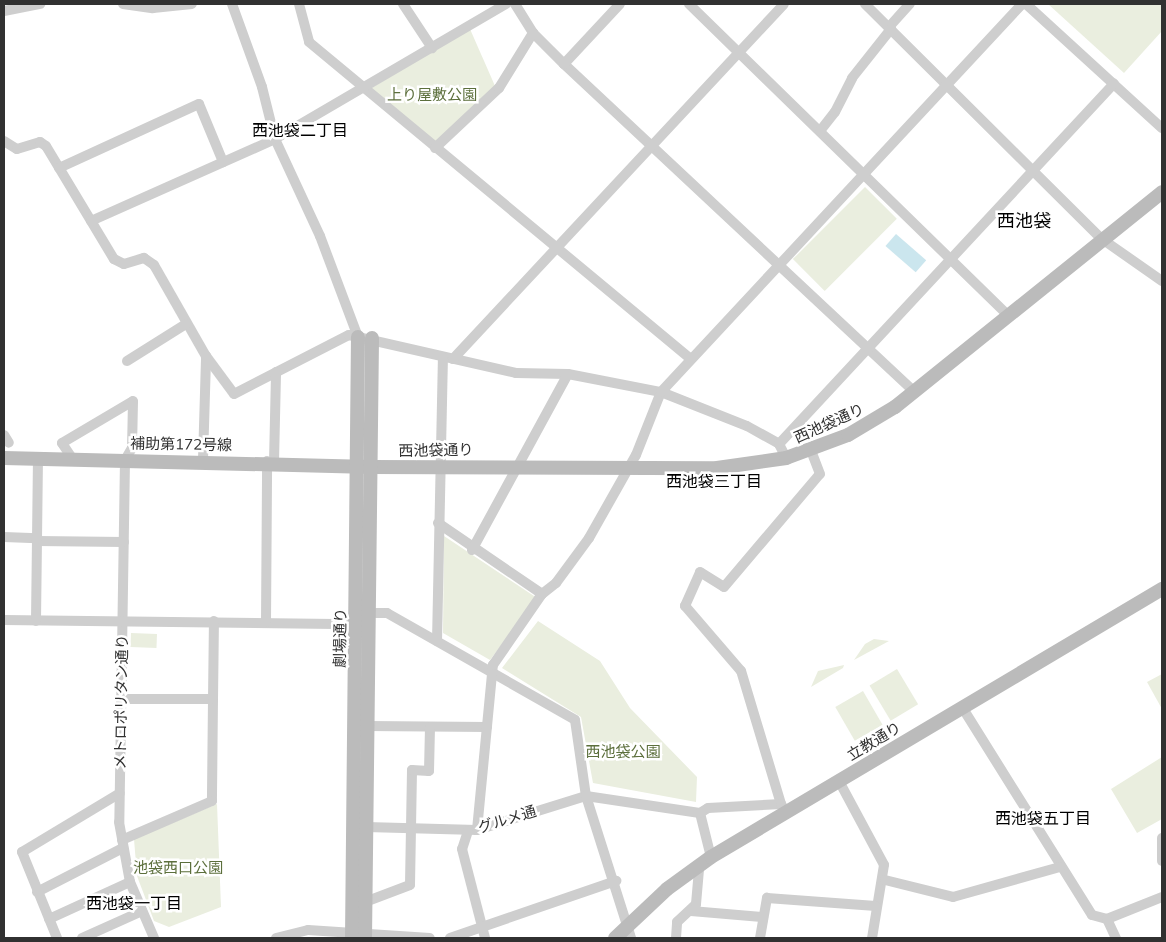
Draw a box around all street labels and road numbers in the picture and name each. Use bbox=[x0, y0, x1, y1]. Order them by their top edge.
street label: 西池袋通り bbox=[791, 400, 867, 446]
street label: 補助第172号線 bbox=[130, 434, 232, 454]
street label: 西池袋通り bbox=[398, 440, 474, 460]
street label: 劇場通り bbox=[330, 608, 350, 668]
street label: メトロポリタン通り bbox=[111, 634, 131, 770]
street label: 立教通り bbox=[844, 718, 904, 764]
street label: グルメ通 bbox=[476, 802, 538, 836]

